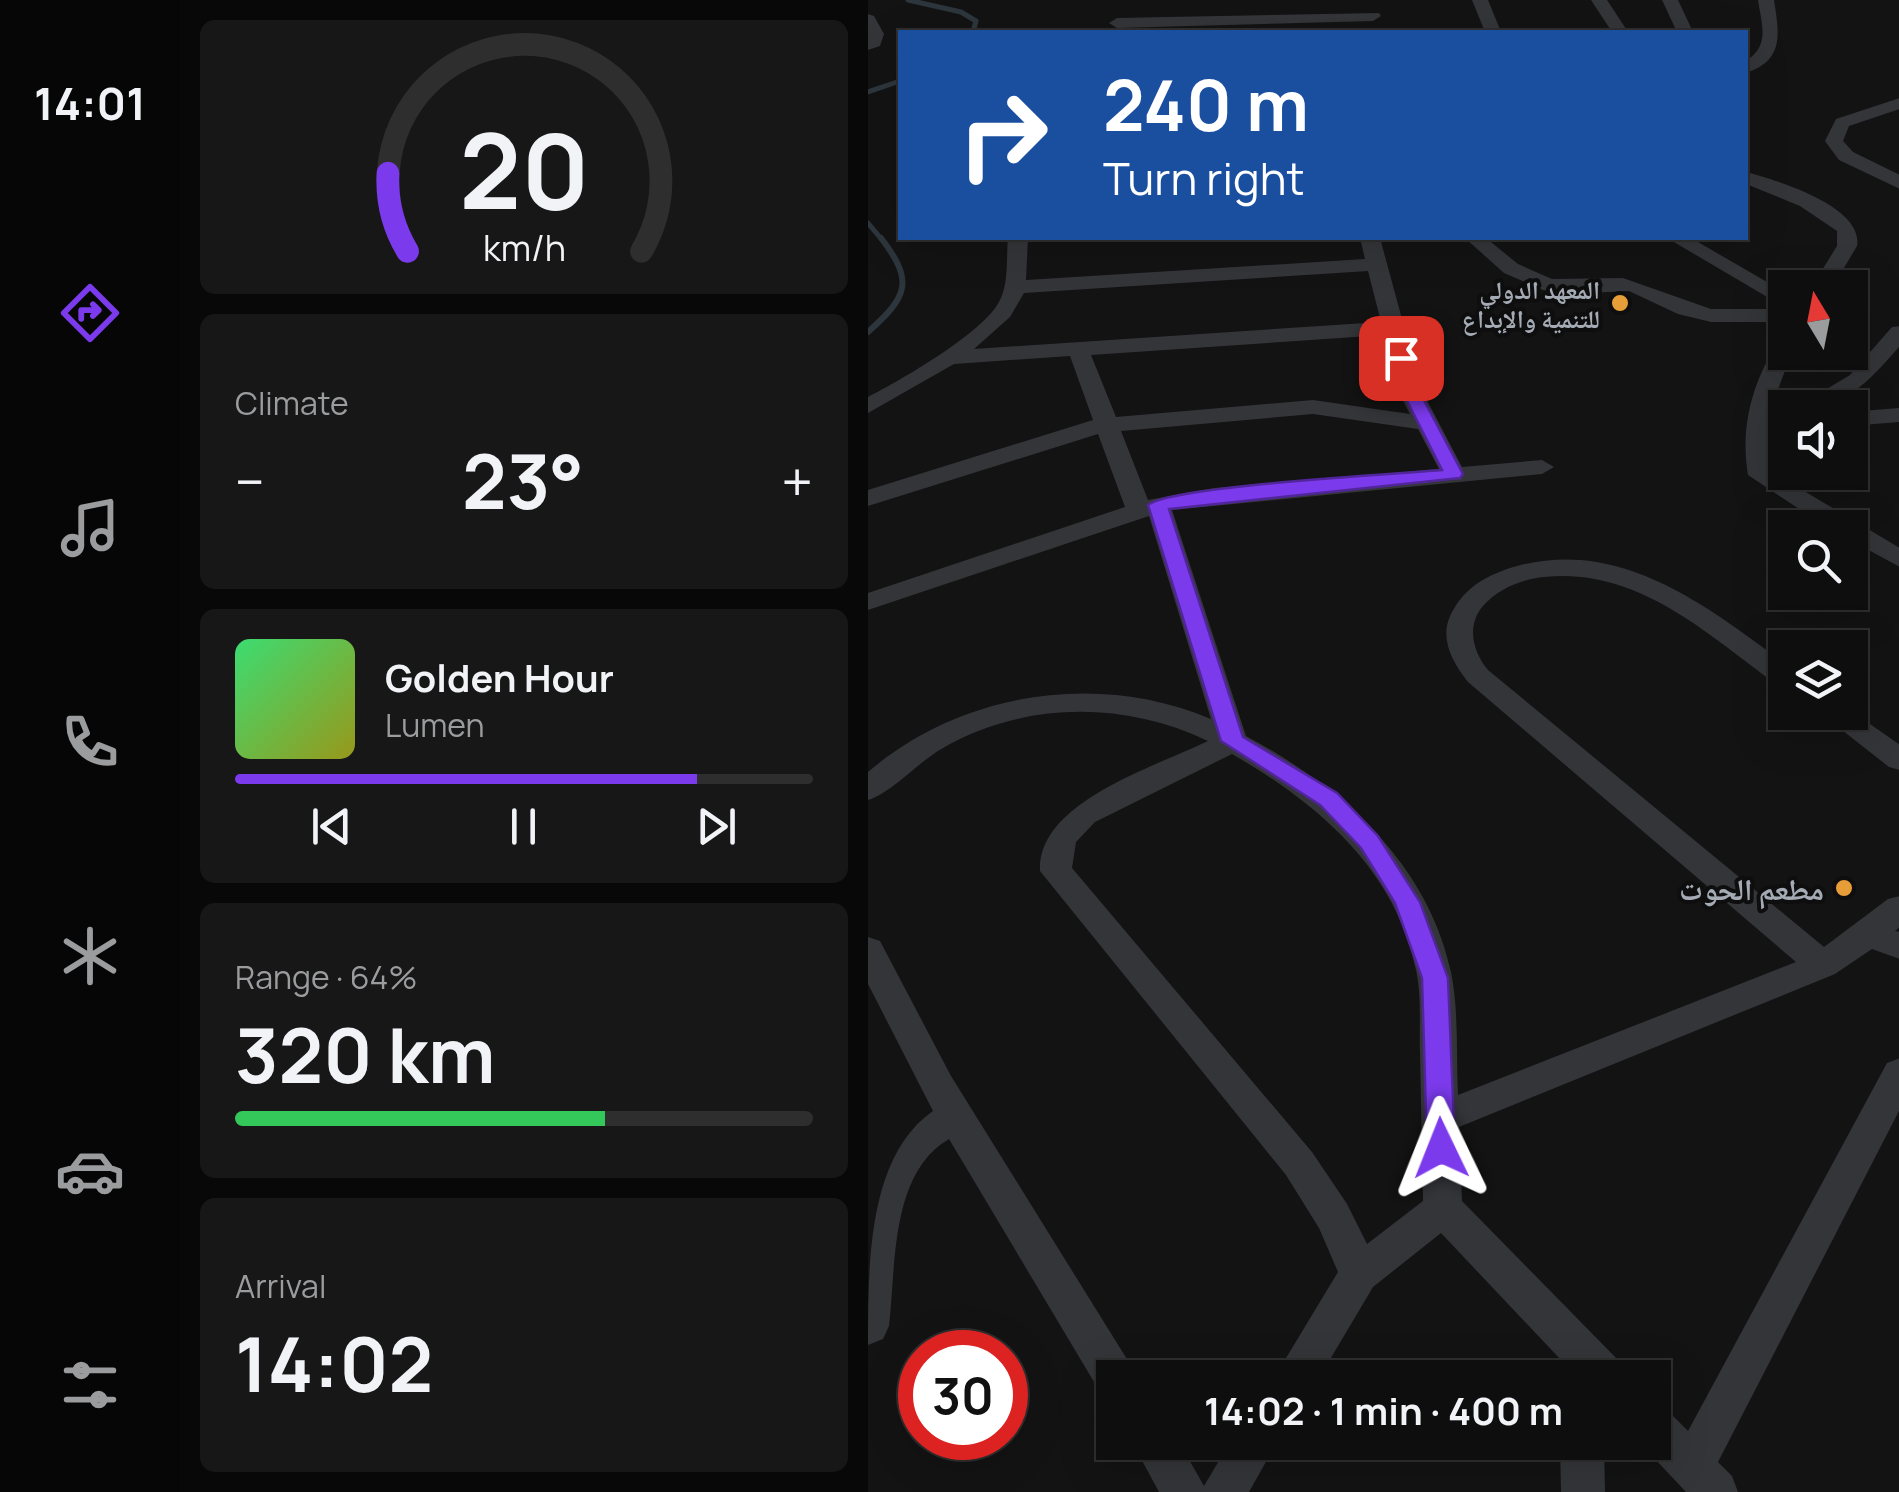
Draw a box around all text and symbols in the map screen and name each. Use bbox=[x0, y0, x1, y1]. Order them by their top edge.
text: 240 m bbox=[1103, 56, 1309, 152]
icon: right bbox=[938, 70, 1068, 200]
text: 14:01 bbox=[34, 72, 146, 134]
text: 20 bbox=[459, 98, 589, 240]
text: Turn right bbox=[1103, 147, 1304, 209]
text: km/h bbox=[482, 223, 566, 272]
north arrow bbox=[1768, 270, 1868, 370]
map controls bbox=[1768, 270, 1868, 730]
place label: المعهد الدولي للتنمية والإبداع bbox=[1462, 272, 1600, 336]
icon: directions bbox=[55, 278, 125, 348]
marker: المعهد الدولي للتنمية والإبداع bbox=[1609, 292, 1631, 314]
pin bbox=[1359, 316, 1444, 401]
icon: arrive bbox=[1374, 331, 1429, 386]
text: Climate bbox=[235, 381, 349, 425]
button: sound bbox=[1768, 390, 1868, 490]
text: 23° bbox=[462, 429, 584, 532]
text: − bbox=[235, 443, 265, 519]
text: + bbox=[781, 443, 813, 519]
icon: music bbox=[55, 493, 125, 563]
button: search bbox=[1768, 510, 1868, 610]
button: layers bbox=[1768, 630, 1868, 730]
text: Golden Hour bbox=[385, 651, 614, 703]
text: Lumen bbox=[385, 703, 485, 747]
icon: phone bbox=[55, 707, 125, 777]
icon: previous bbox=[304, 799, 359, 854]
icon: pause bbox=[496, 799, 551, 854]
icon: next bbox=[689, 799, 744, 854]
place label: مطعم الحوت bbox=[1679, 868, 1824, 910]
marker: مطعم الحوت bbox=[1833, 877, 1855, 899]
icon: climate bbox=[55, 921, 125, 991]
text: Range · 64% bbox=[235, 955, 417, 999]
text: 320 km bbox=[235, 1003, 495, 1106]
position arrow bbox=[1389, 1096, 1493, 1200]
icon: car bbox=[55, 1136, 125, 1206]
text: Arrival bbox=[235, 1264, 326, 1308]
text: 14:02 bbox=[235, 1312, 433, 1415]
speed limit sign: 30 bbox=[898, 1330, 1028, 1460]
icon: filters bbox=[55, 1350, 125, 1420]
text: 14:02 · 1 min · 400 m bbox=[1204, 1384, 1563, 1436]

